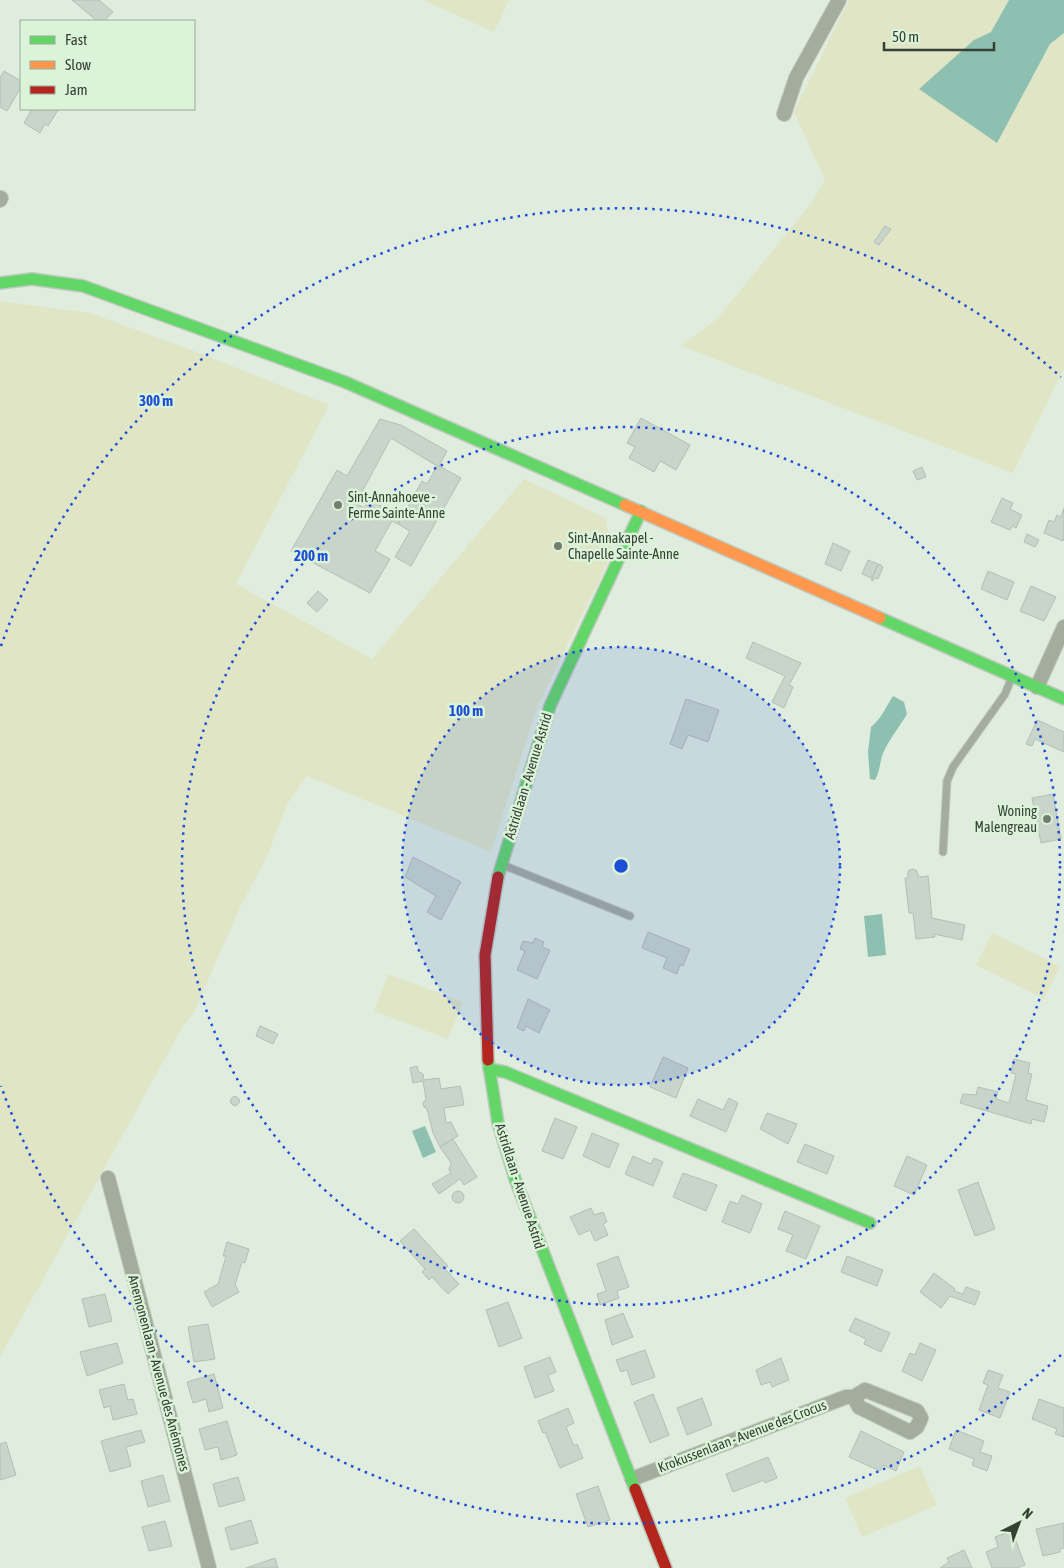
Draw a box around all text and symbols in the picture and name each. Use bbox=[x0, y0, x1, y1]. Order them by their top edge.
legend bbox=[20, 20, 195, 110]
scale bar bbox=[884, 20, 994, 52]
text: 50 m bbox=[892, 28, 919, 45]
text: Fast bbox=[65, 31, 87, 48]
text: Slow bbox=[65, 56, 91, 73]
text: Jam bbox=[65, 81, 88, 98]
text: 300 m bbox=[139, 392, 173, 409]
place label: Sint-Annahoeve - Ferme Sainte-Anne bbox=[348, 489, 445, 521]
marker: Sint-Annahoeve - Ferme Sainte-Anne bbox=[332, 499, 344, 511]
place label: Sint-Annakapel - Chapelle Sainte-Anne bbox=[568, 530, 679, 562]
marker: Sint-Annakapel - Chapelle Sainte-Anne bbox=[552, 540, 564, 552]
text: 200 m bbox=[294, 547, 328, 564]
text: 100 m bbox=[449, 702, 483, 719]
street label: Astridlaan - Avenue Astrid bbox=[501, 711, 555, 841]
place label: Woning Malengreau bbox=[975, 803, 1037, 835]
marker: Woning Malengreau bbox=[1041, 813, 1053, 825]
centre of rings bbox=[612, 857, 630, 875]
street label: Astridlaan - Avenue Astrid bbox=[492, 1121, 548, 1251]
street label: Anemonenlaan - Avenue des Anémones bbox=[125, 1273, 193, 1473]
street label: Krokussenlaan - Avenue des Crocus bbox=[656, 1396, 828, 1476]
north arrow bbox=[994, 1498, 1044, 1548]
text: N bbox=[1019, 1505, 1036, 1522]

